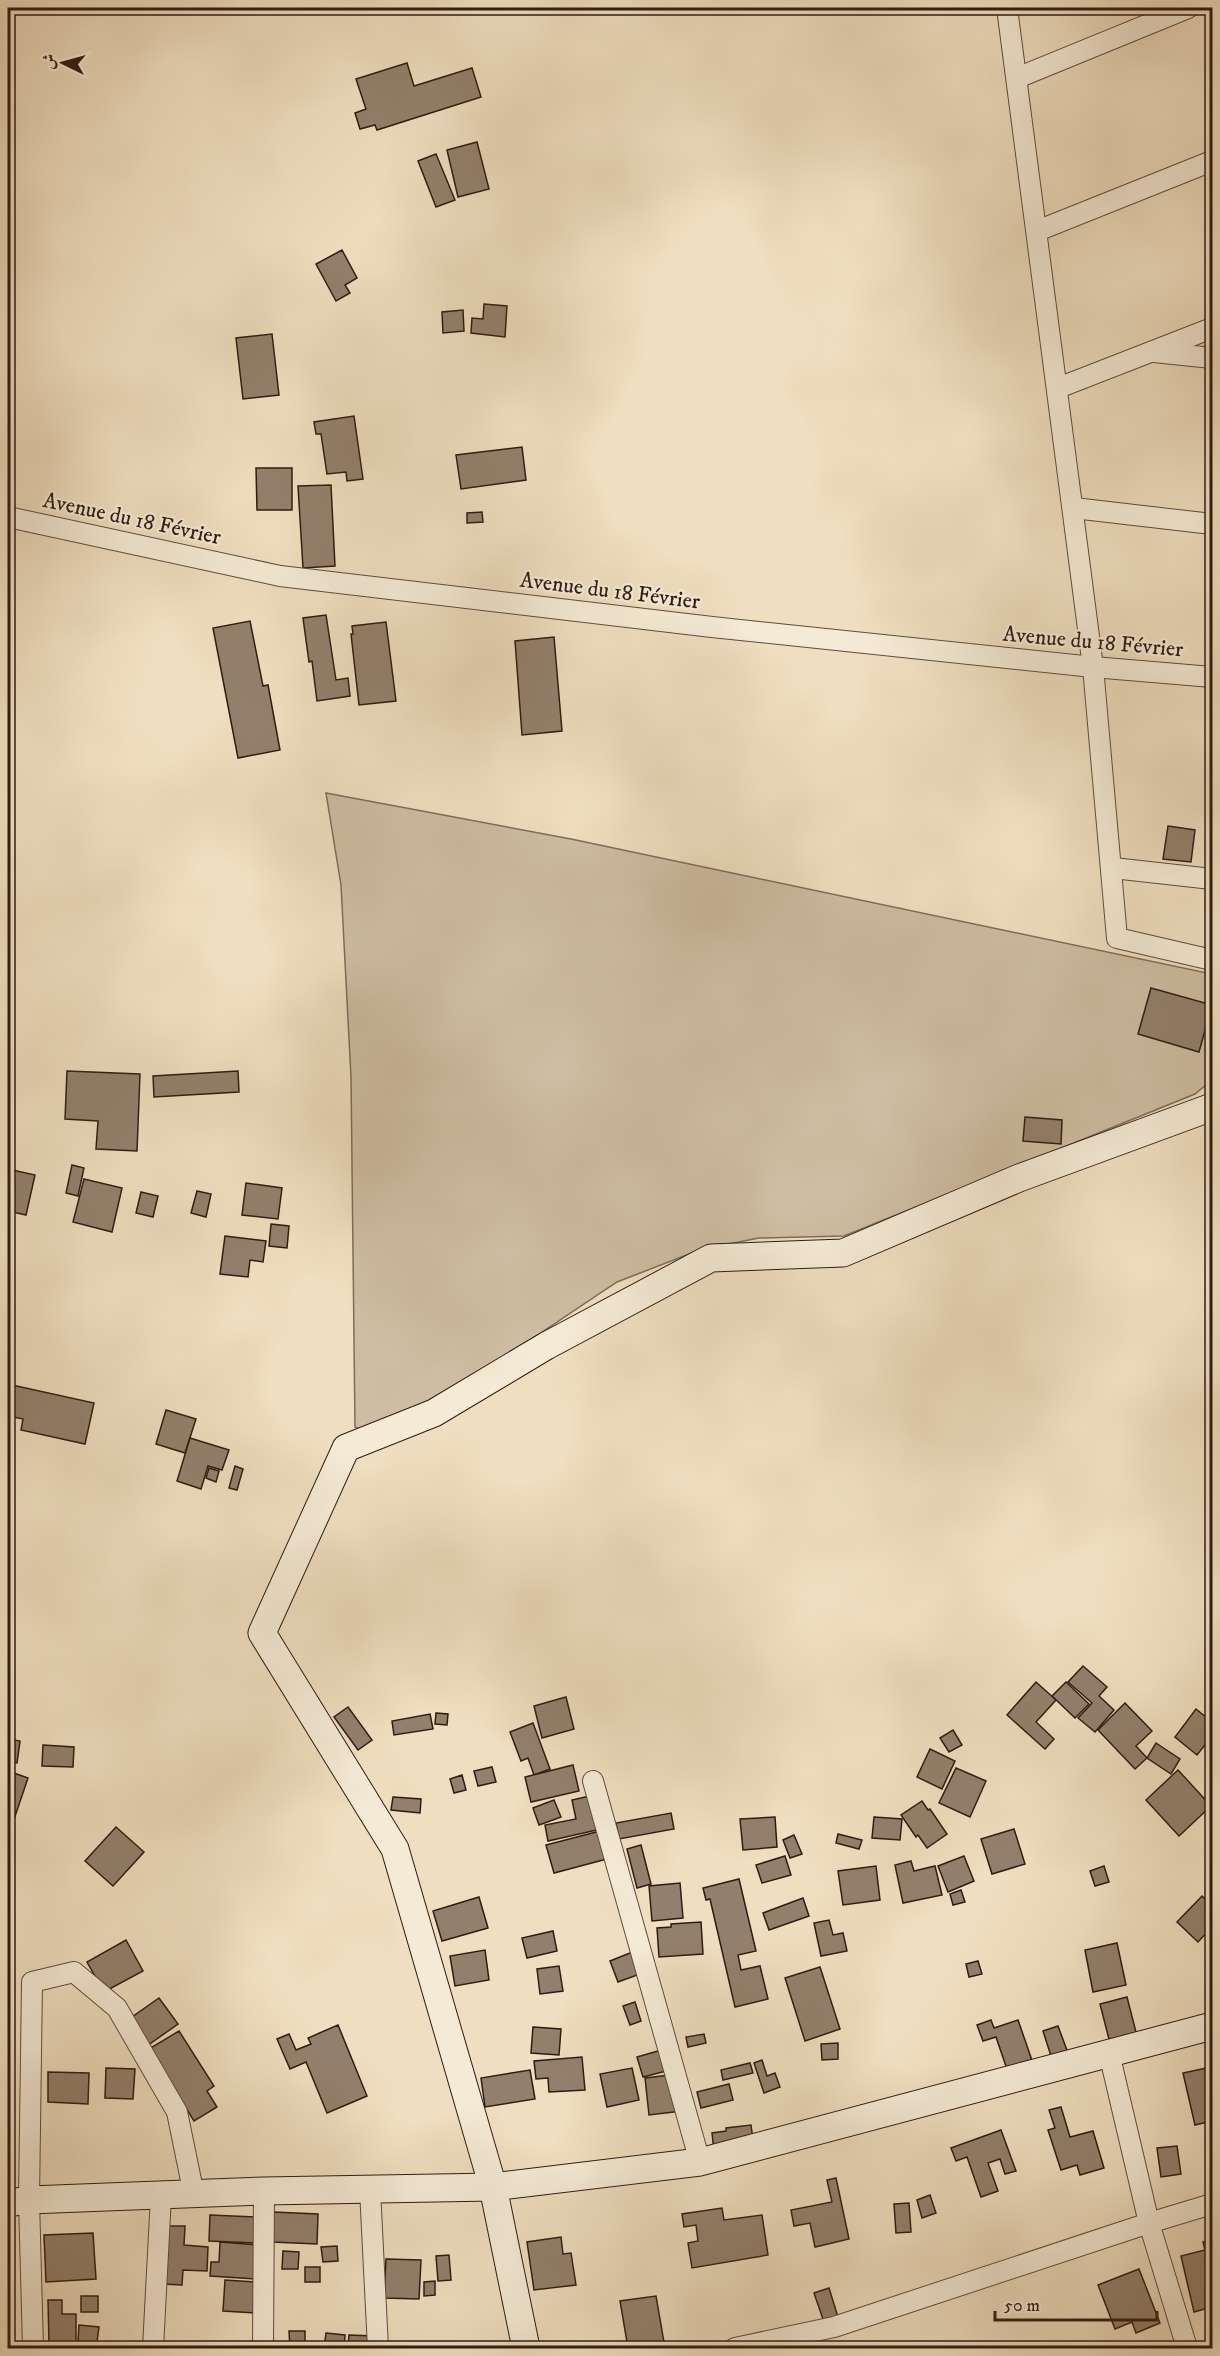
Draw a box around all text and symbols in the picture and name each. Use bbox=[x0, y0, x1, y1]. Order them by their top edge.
north arrow bbox=[33, 33, 93, 93]
text: ش bbox=[38, 53, 60, 71]
street label: Avenue du 18 Février bbox=[41, 487, 224, 551]
street label: Avenue du 18 Février bbox=[518, 567, 702, 616]
street label: Avenue du 18 Février bbox=[1002, 621, 1185, 663]
scale bar bbox=[995, 2284, 1157, 2322]
text: 50 m bbox=[1004, 2295, 1040, 2317]

